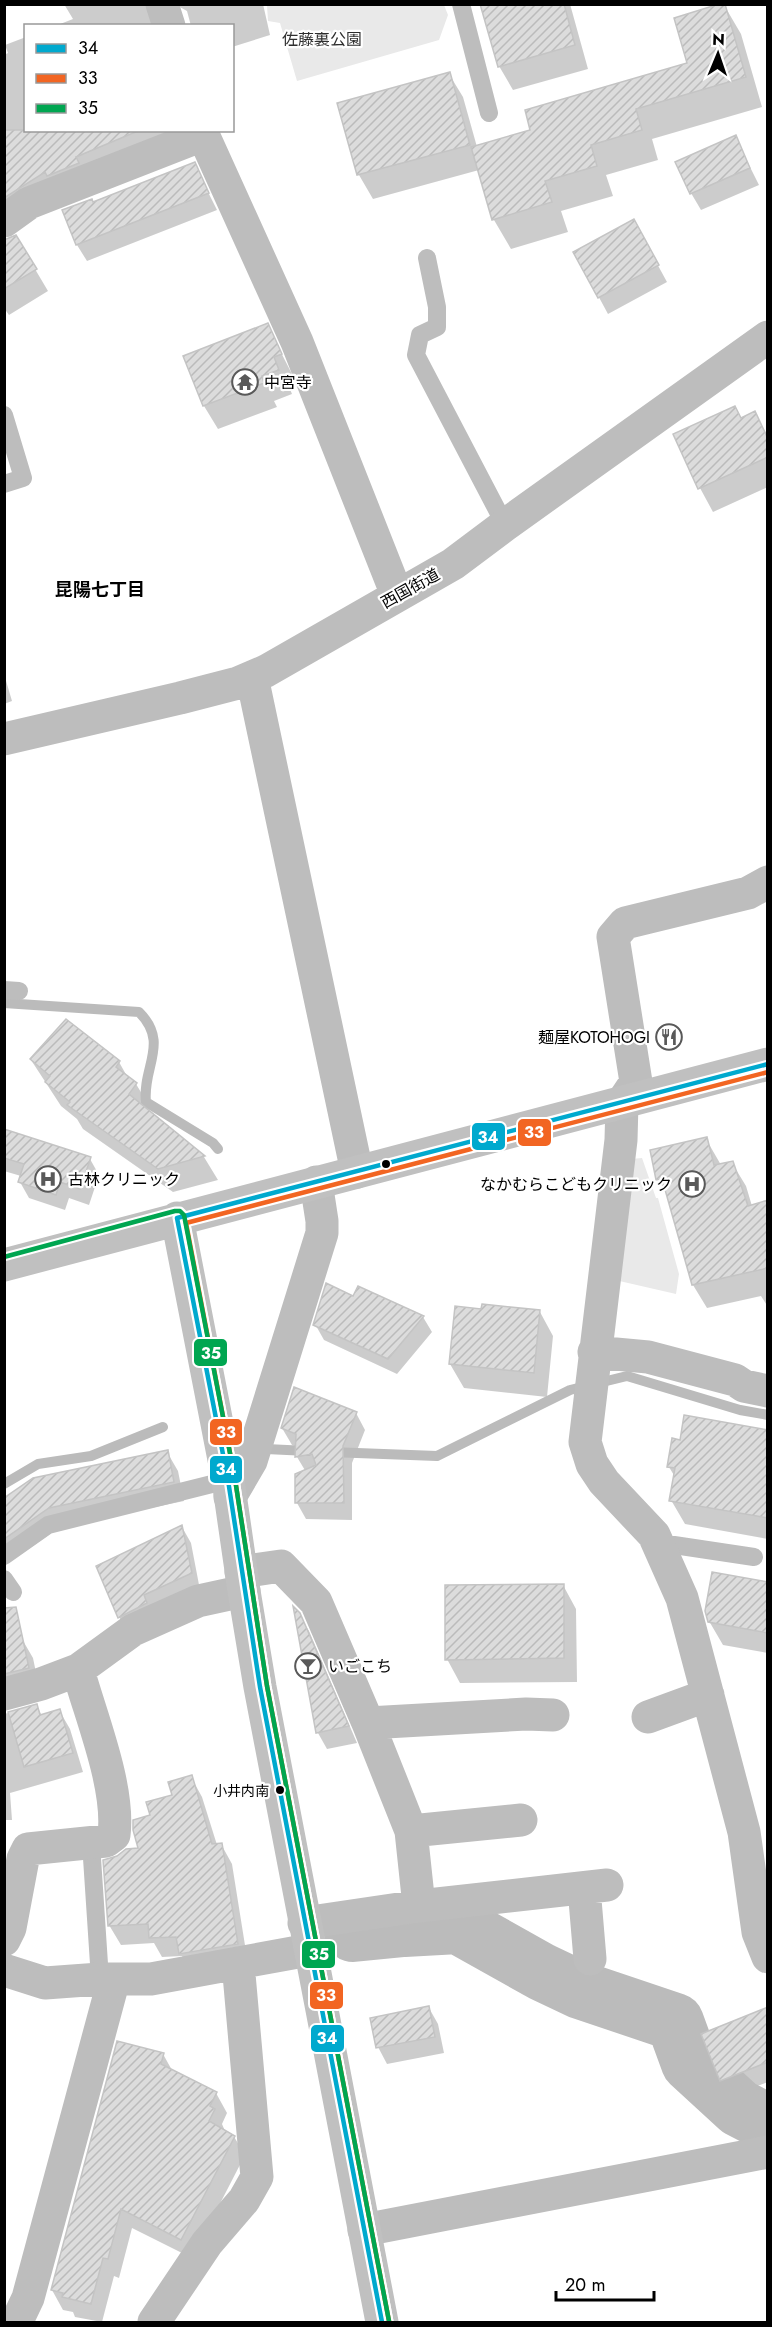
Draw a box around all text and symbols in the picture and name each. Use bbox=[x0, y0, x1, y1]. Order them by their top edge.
legend bbox=[24, 24, 234, 132]
north arrow bbox=[688, 24, 748, 84]
park label: 佐藤裏公園 bbox=[282, 28, 362, 51]
text: N bbox=[712, 28, 725, 51]
text: 34 bbox=[78, 35, 98, 61]
text: 33 bbox=[78, 65, 98, 91]
text: 35 bbox=[78, 95, 98, 121]
temple icon: 中宮寺 bbox=[230, 367, 260, 397]
place label: 中宮寺 bbox=[264, 371, 312, 394]
street label: 西国街道 bbox=[377, 563, 444, 614]
district label: 昆陽七丁目 bbox=[55, 577, 145, 603]
restaurant icon: 麺屋KOTOHOGI bbox=[654, 1022, 684, 1052]
place label: 麺屋KOTOHOGI bbox=[538, 1026, 650, 1049]
line badge: 33 bbox=[517, 1118, 552, 1147]
text: 33 bbox=[524, 1121, 544, 1144]
line badge: 34 bbox=[471, 1122, 506, 1151]
text: 34 bbox=[477, 1126, 499, 1149]
unlabelled marker bbox=[380, 1158, 392, 1170]
hospital icon: 古林クリニック bbox=[33, 1164, 63, 1194]
place label: 古林クリニック bbox=[68, 1168, 180, 1191]
hospital icon: なかむらこどもクリニック bbox=[677, 1169, 707, 1199]
place label: なかむらこどもクリニック bbox=[480, 1173, 672, 1196]
line badge: 35 bbox=[193, 1338, 228, 1367]
text: 35 bbox=[201, 1342, 221, 1365]
line badge: 33 bbox=[209, 1418, 243, 1446]
text: 33 bbox=[216, 1421, 236, 1444]
line badge: 34 bbox=[209, 1455, 243, 1484]
text: 34 bbox=[215, 1458, 237, 1481]
bar icon: いごこち bbox=[293, 1651, 323, 1681]
place label: いごこち bbox=[328, 1655, 392, 1678]
place label: 小井内南 bbox=[213, 1781, 269, 1801]
marker: 小井内南 bbox=[274, 1784, 286, 1796]
line badge: 35 bbox=[301, 1940, 336, 1969]
text: 35 bbox=[309, 1943, 329, 1966]
line badge: 33 bbox=[309, 1981, 344, 2010]
text: 33 bbox=[316, 1984, 336, 2007]
line badge: 34 bbox=[310, 2024, 345, 2053]
text: 34 bbox=[316, 2027, 338, 2050]
scale bar bbox=[556, 2264, 654, 2302]
text: 20 m bbox=[565, 2272, 605, 2298]

